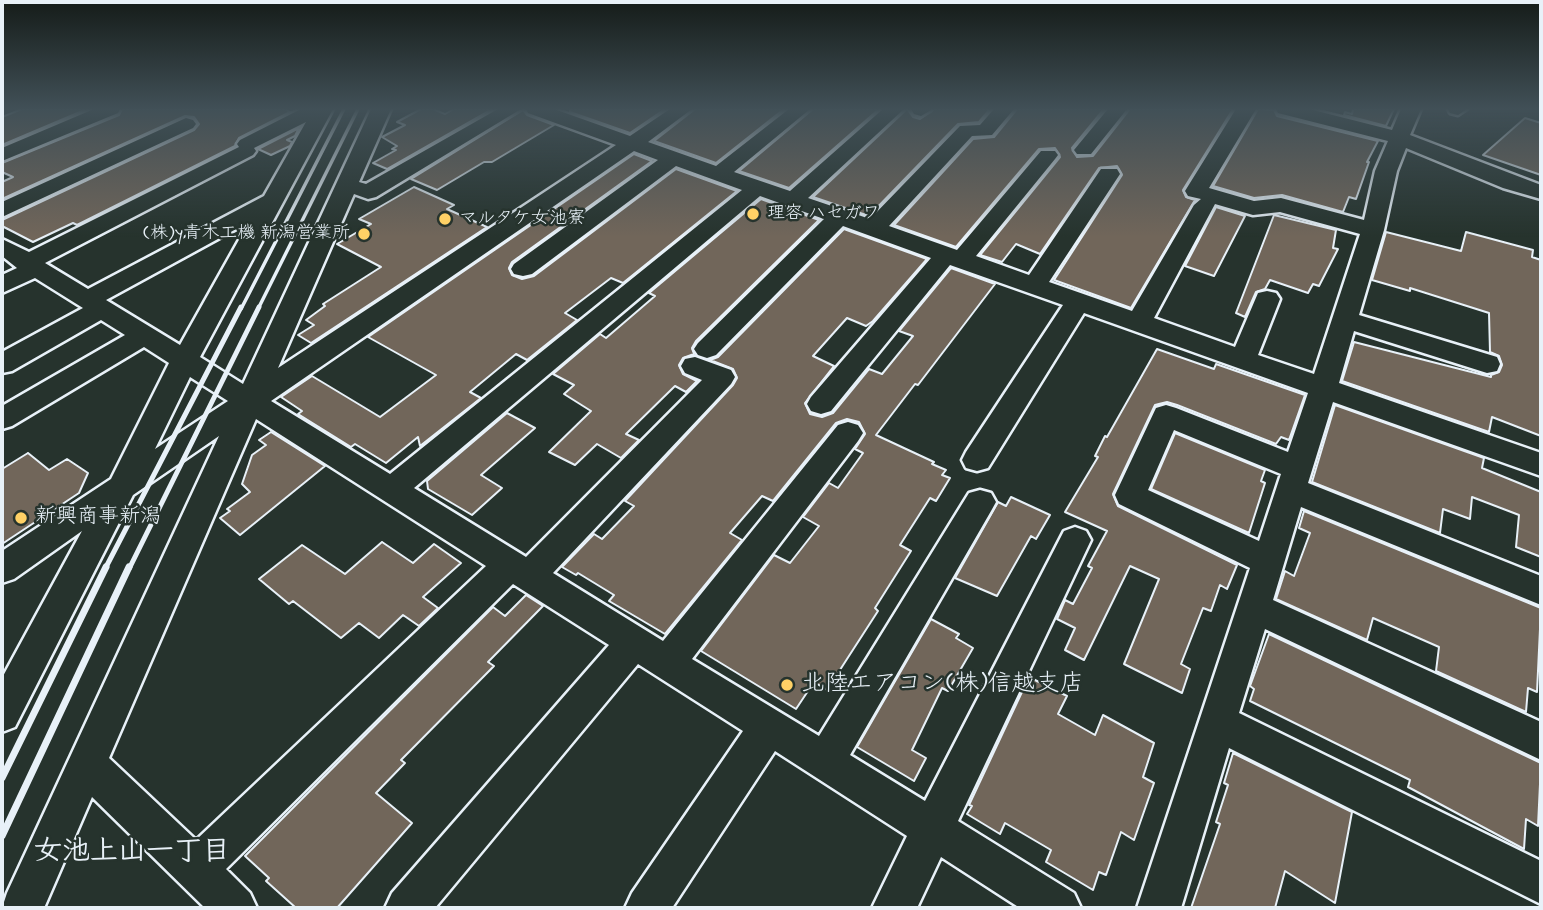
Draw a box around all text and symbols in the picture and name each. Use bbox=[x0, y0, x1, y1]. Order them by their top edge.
place label: 理容 ハセガワ bbox=[767, 203, 880, 225]
marker: 理容 ハセガワ bbox=[745, 206, 761, 222]
place label: マルタケ女池寮 bbox=[459, 208, 585, 230]
marker: マルタケ女池寮 bbox=[437, 211, 453, 227]
place label: (株)y青木工機 新潟営業所 bbox=[142, 223, 350, 245]
marker: (株)y青木工機 新潟営業所 bbox=[356, 226, 372, 242]
place label: 新興商事新潟 bbox=[35, 505, 161, 531]
marker: 新興商事新潟 bbox=[13, 510, 29, 526]
place label: 北陸エアコン(株)信越支店 bbox=[801, 671, 1084, 699]
marker: 北陸エアコン(株)信越支店 bbox=[779, 677, 795, 693]
district label: 女池上山一丁目 bbox=[34, 836, 230, 870]

